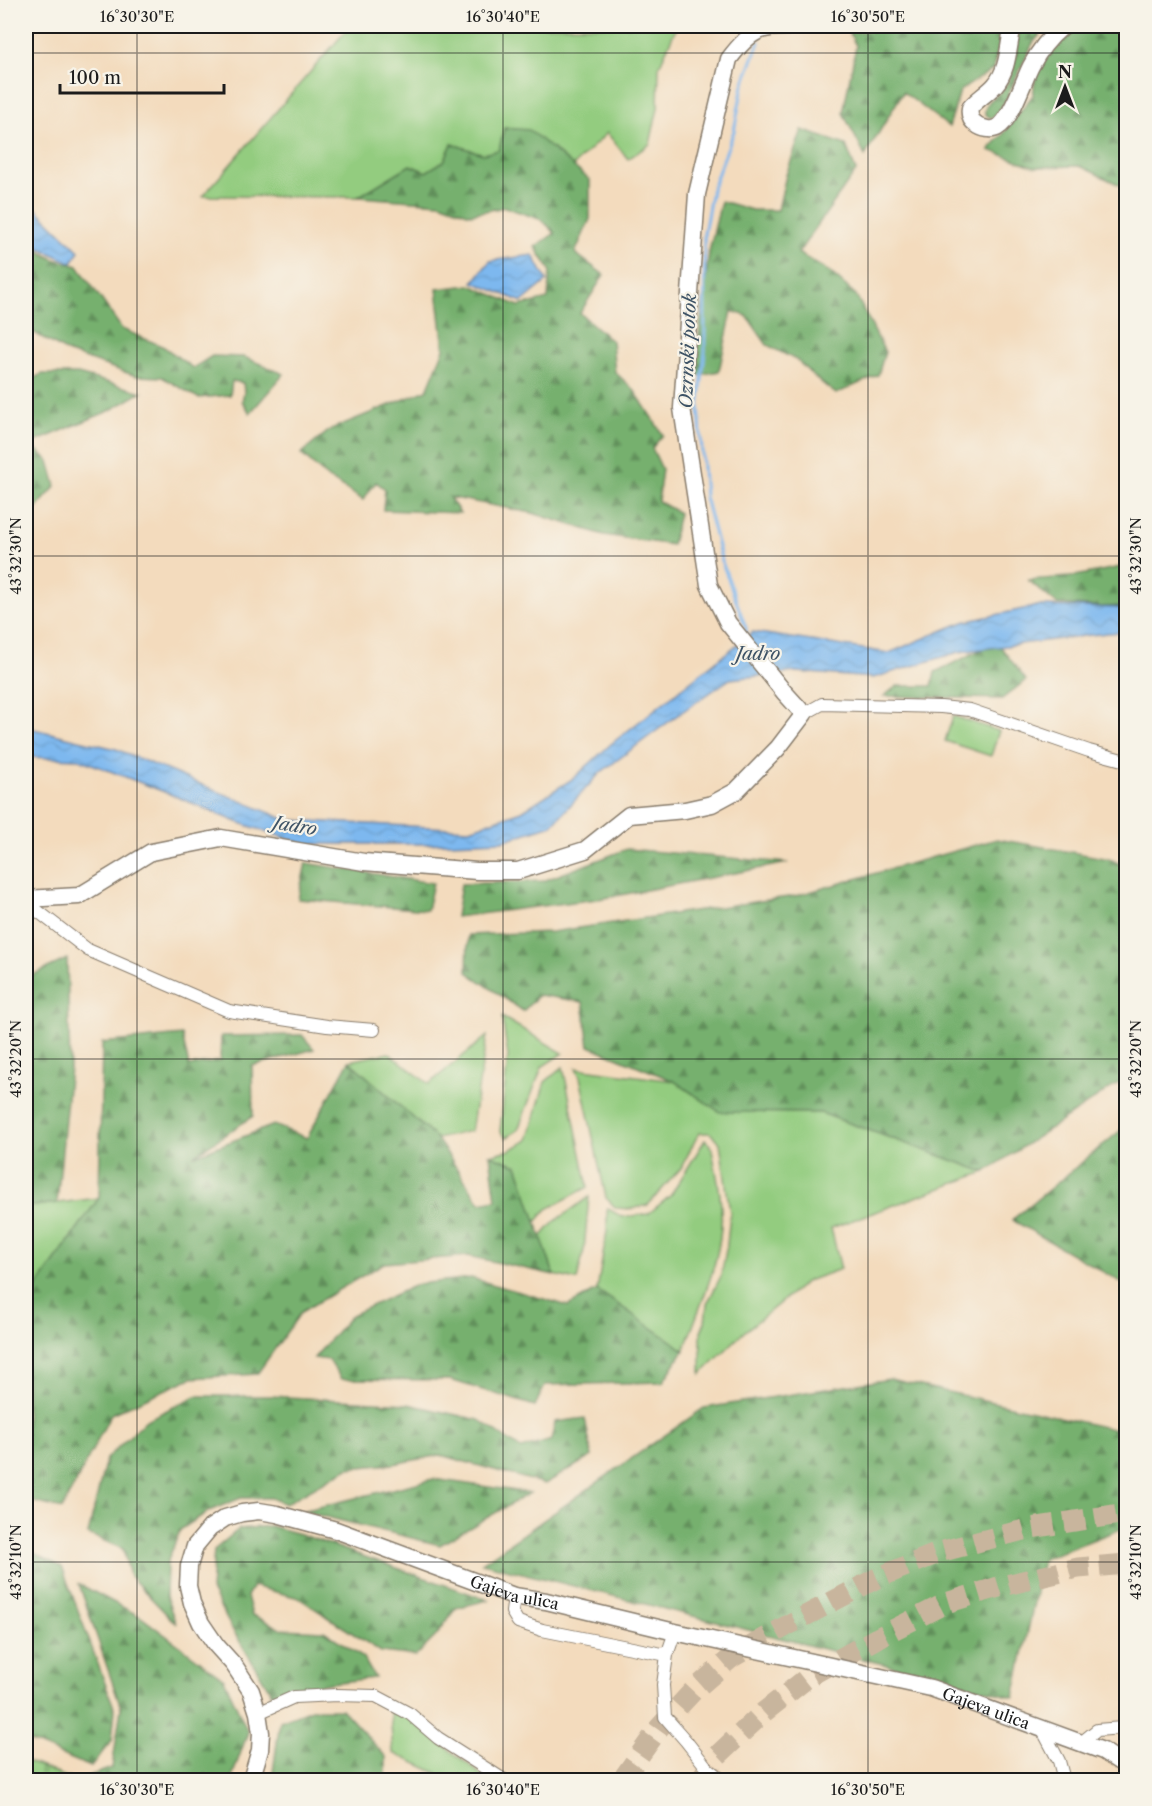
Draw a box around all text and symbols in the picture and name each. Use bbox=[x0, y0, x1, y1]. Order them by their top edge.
text: 16°30'30"E bbox=[100, 7, 174, 26]
text: 16°30'40"E bbox=[466, 7, 540, 26]
text: 16°30'50"E bbox=[831, 7, 905, 26]
scale bar bbox=[60, 57, 224, 95]
north arrow bbox=[1035, 57, 1095, 117]
text: N bbox=[1058, 62, 1072, 82]
text: 100 m bbox=[69, 67, 121, 89]
water label: Ozrnski potok bbox=[675, 292, 701, 409]
text: 43°32'30"N bbox=[6, 517, 25, 595]
text: 43°32'30"N bbox=[1126, 517, 1145, 595]
water label: Jadro bbox=[731, 643, 780, 665]
water label: Jadro bbox=[266, 811, 319, 840]
text: 43°32'20"N bbox=[6, 1020, 25, 1098]
text: 43°32'20"N bbox=[1126, 1020, 1145, 1098]
text: 43°32'10"N bbox=[6, 1524, 25, 1600]
text: 43°32'10"N bbox=[1126, 1524, 1145, 1600]
street label: Gajeva ulica bbox=[467, 1571, 562, 1614]
street label: Gajeva ulica bbox=[940, 1683, 1033, 1734]
text: 16°30'30"E bbox=[100, 1780, 174, 1799]
text: 16°30'40"E bbox=[466, 1780, 540, 1799]
text: 16°30'50"E bbox=[831, 1780, 905, 1799]

